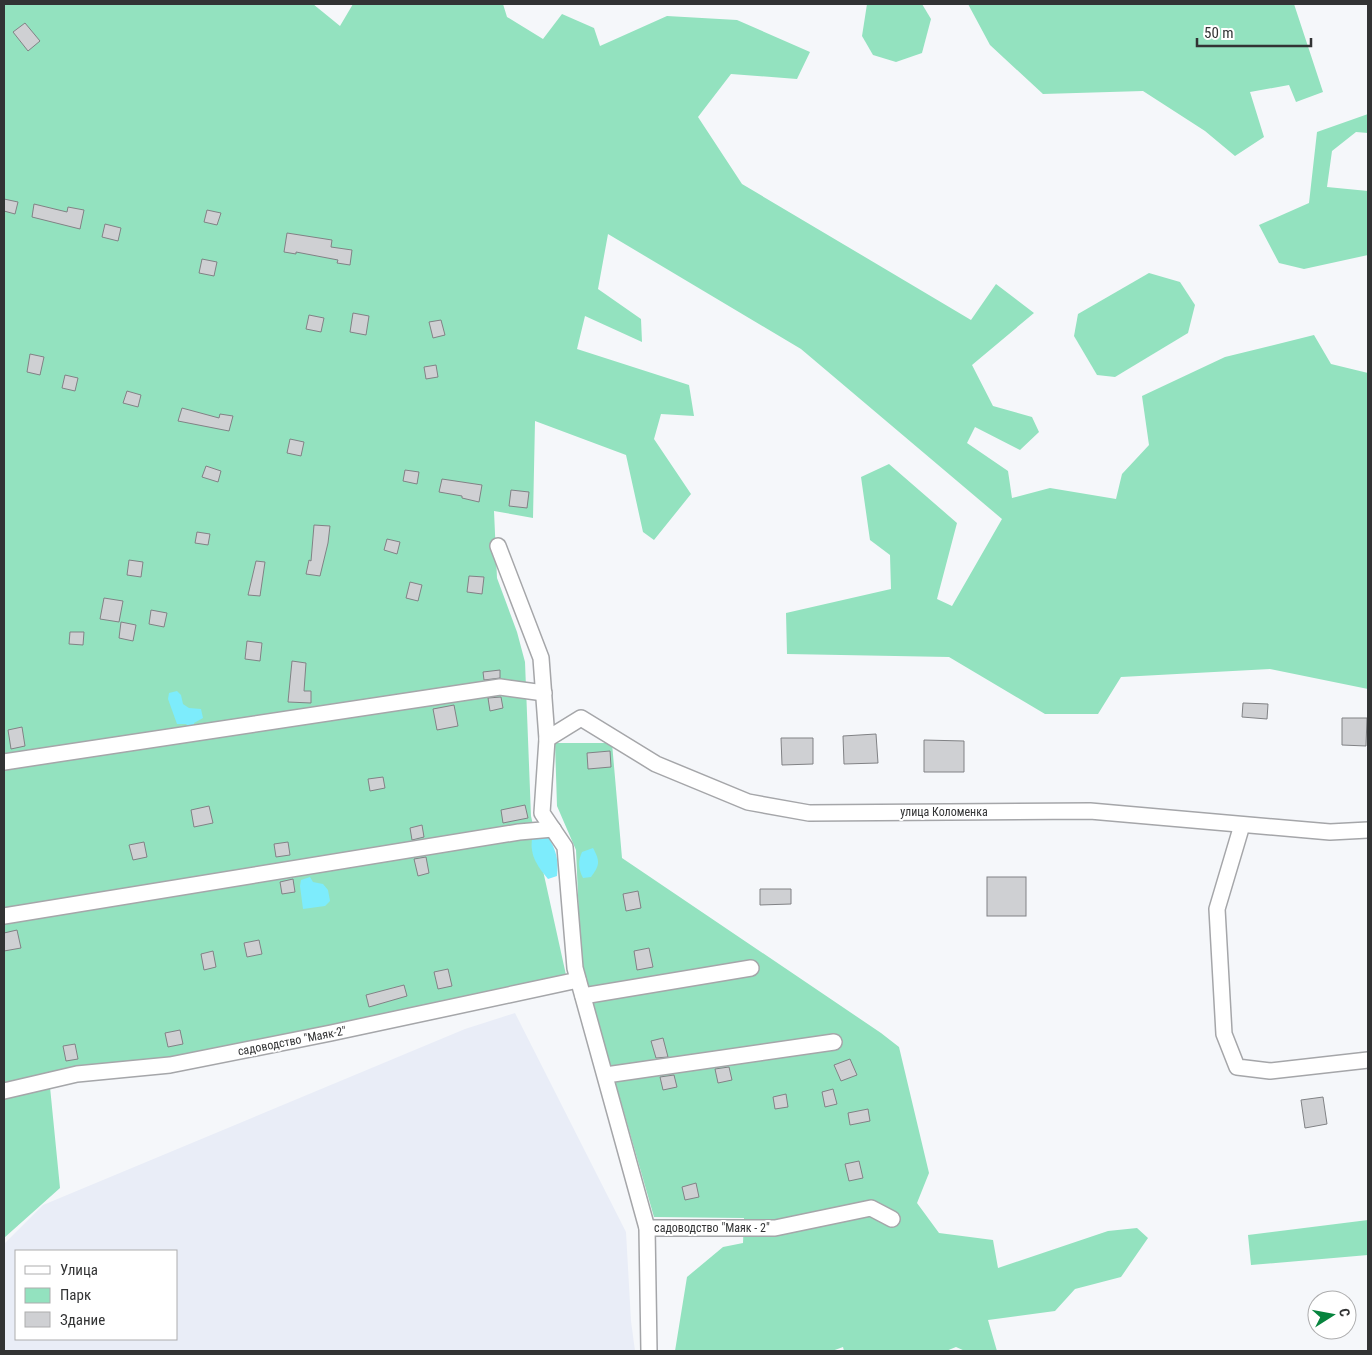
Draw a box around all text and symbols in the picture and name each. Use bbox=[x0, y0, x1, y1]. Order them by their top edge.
scale bar bbox=[1197, 15, 1311, 47]
text: 50 m bbox=[1204, 24, 1234, 42]
street label: улица Коломенка bbox=[900, 805, 988, 819]
street label: садоводство "Маяк-2" bbox=[237, 1024, 348, 1058]
street label: садоводство "Маяк - 2" bbox=[654, 1221, 770, 1235]
legend bbox=[15, 1250, 178, 1340]
text: Улица bbox=[60, 1261, 98, 1279]
text: Парк bbox=[60, 1286, 91, 1304]
north arrow bbox=[1307, 1290, 1357, 1340]
text: С bbox=[1336, 1307, 1353, 1318]
text: Здание bbox=[60, 1311, 105, 1329]

